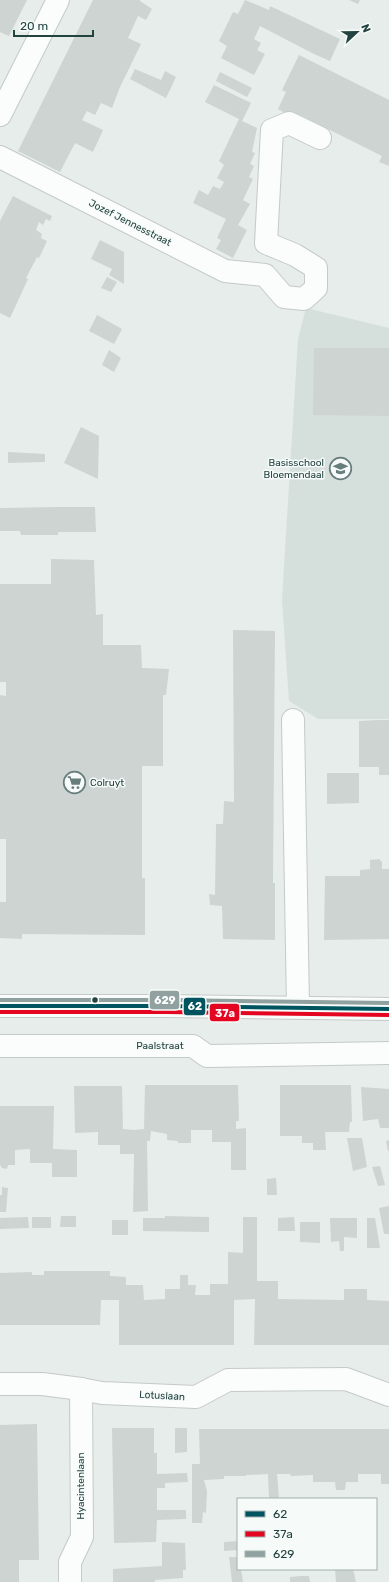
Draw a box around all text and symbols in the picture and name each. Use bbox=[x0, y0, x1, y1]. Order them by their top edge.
scale bar bbox=[14, 12, 93, 38]
north arrow bbox=[337, 12, 377, 52]
text: 20 m bbox=[20, 19, 48, 33]
text: N bbox=[358, 22, 373, 35]
street label: Jozef Jennesstraat bbox=[87, 197, 173, 249]
school or university icon: Basisschool Bloemendaal bbox=[327, 456, 353, 482]
place label: Basisschool Bloemendaal bbox=[264, 457, 324, 481]
supermarket icon: Colruyt bbox=[61, 770, 87, 796]
place label: Colruyt bbox=[90, 777, 124, 789]
line badge: 629 bbox=[149, 990, 180, 1010]
text: 629 bbox=[154, 994, 176, 1007]
unlabelled marker bbox=[90, 995, 100, 1005]
line badge: 62 bbox=[183, 997, 206, 1016]
text: 62 bbox=[188, 1000, 202, 1013]
line badge: 37a bbox=[209, 1003, 240, 1022]
text: 37a bbox=[215, 1007, 235, 1020]
street label: Paalstraat bbox=[136, 1040, 184, 1052]
street label: Lotuslaan bbox=[139, 1389, 185, 1403]
street label: Hyacintenlaan bbox=[75, 1452, 87, 1520]
legend bbox=[237, 1498, 377, 1570]
text: 62 bbox=[273, 1507, 287, 1521]
text: 37a bbox=[273, 1527, 293, 1541]
text: 629 bbox=[273, 1547, 294, 1561]

